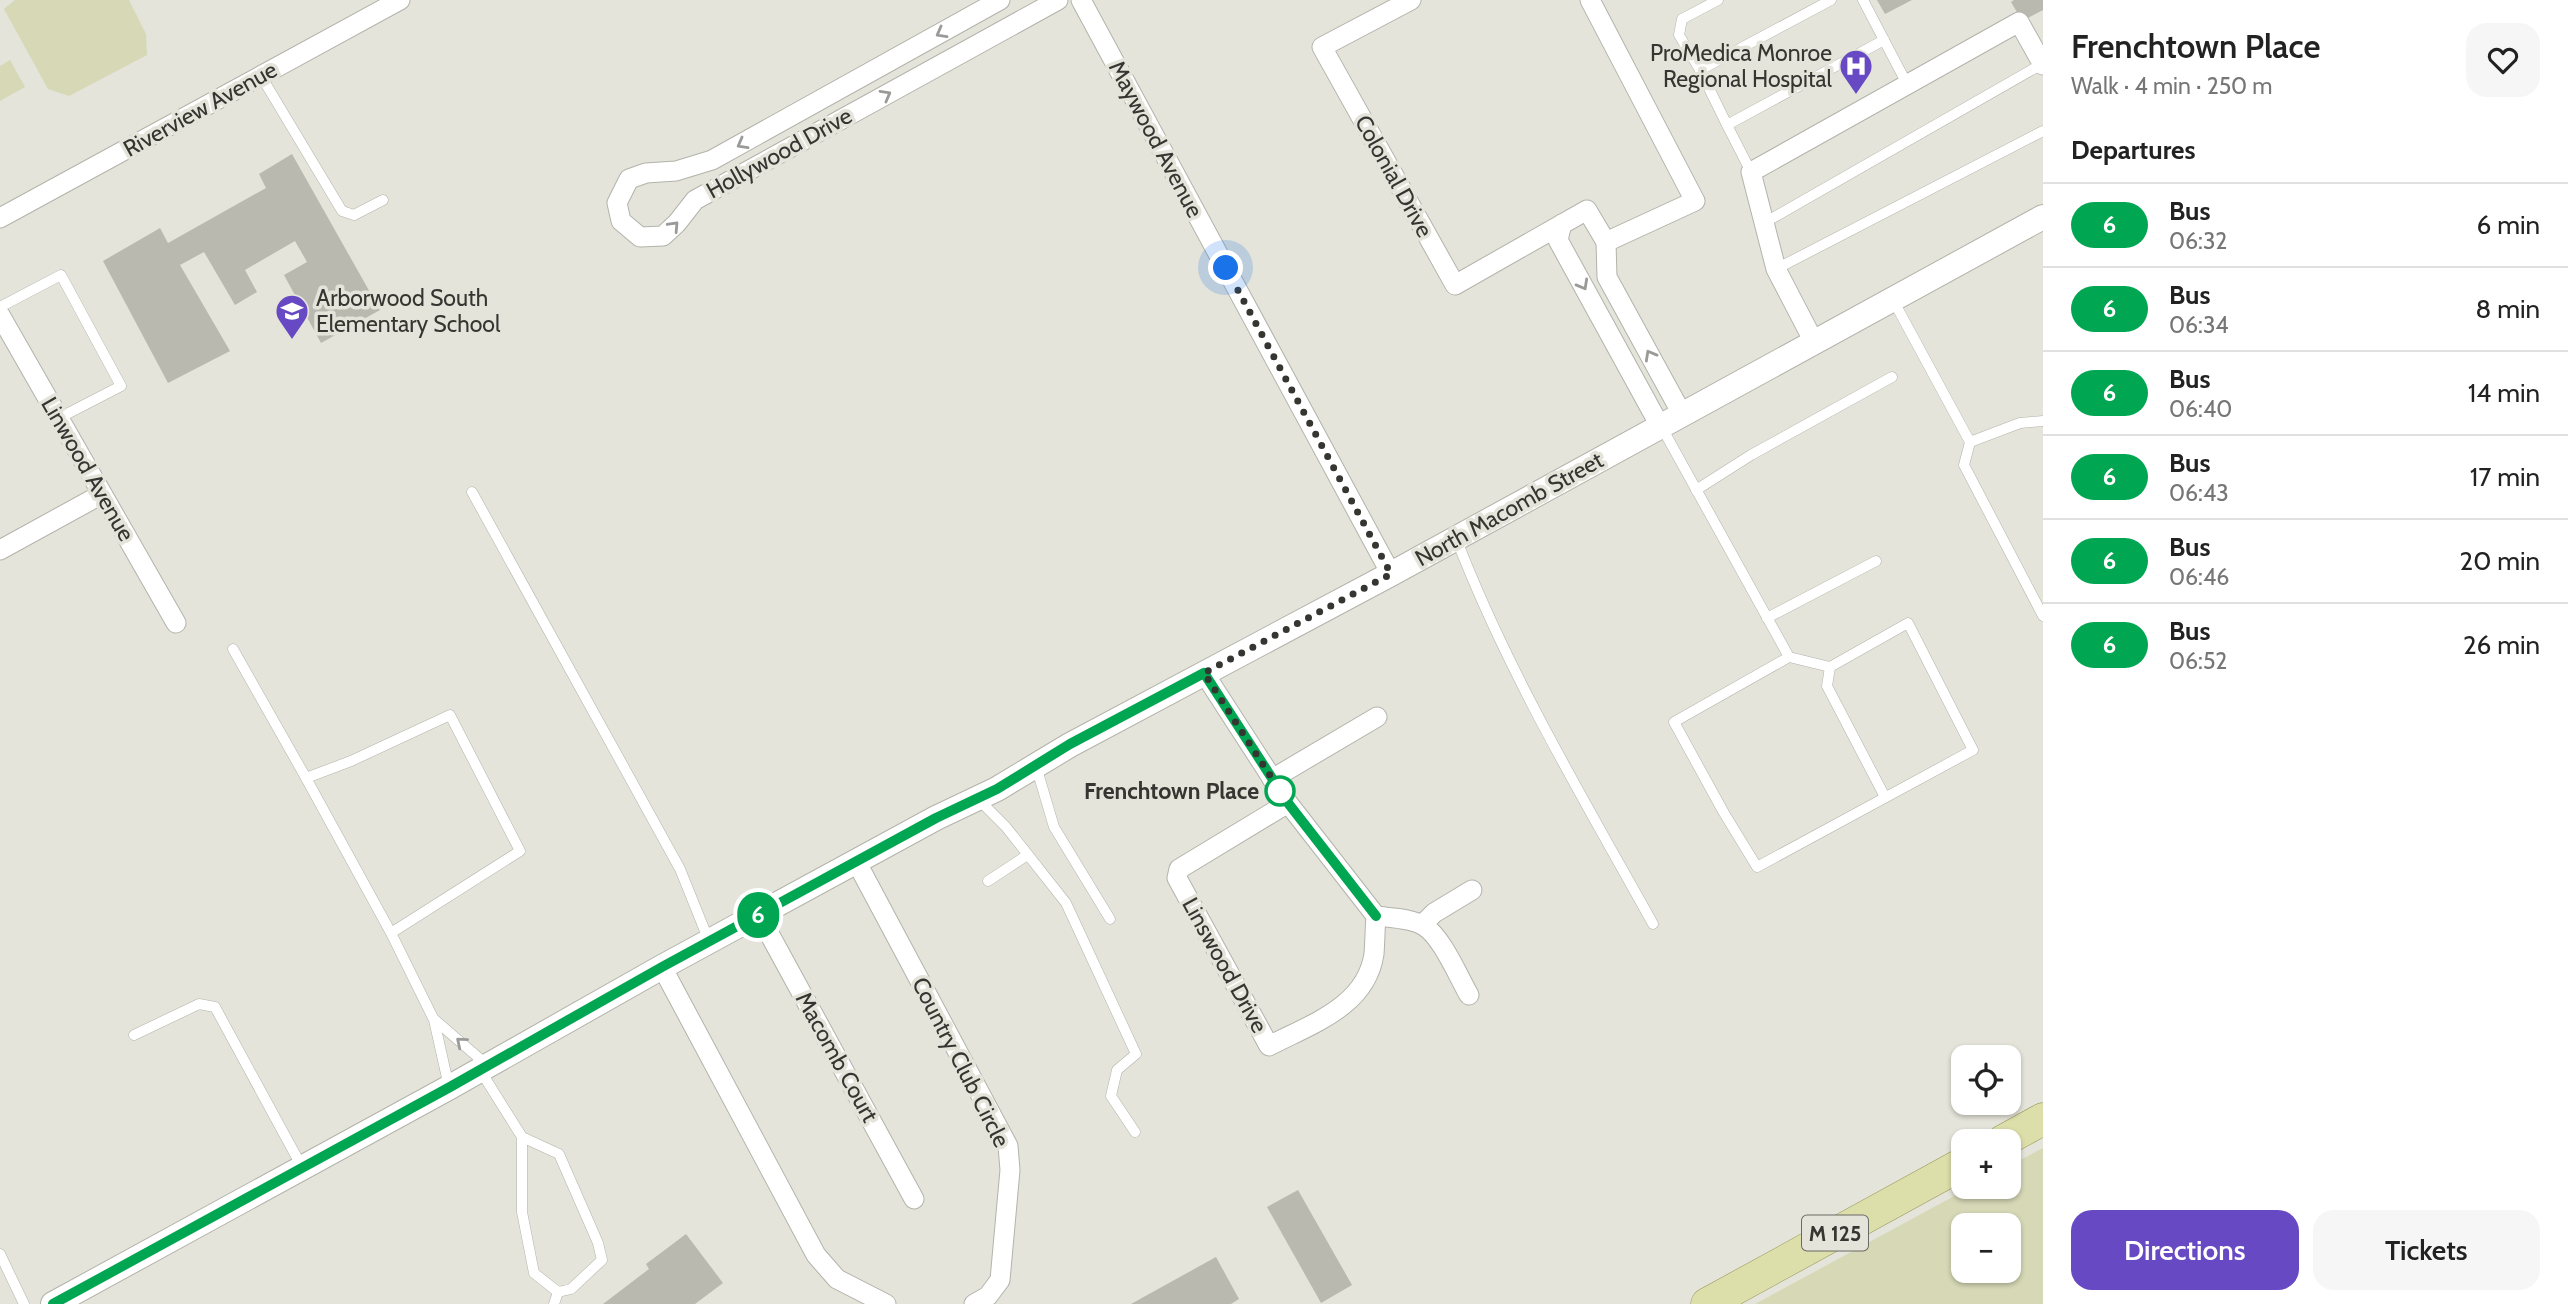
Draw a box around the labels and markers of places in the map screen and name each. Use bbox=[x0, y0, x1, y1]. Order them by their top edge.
place label: ProMedica Monroe Regional Hospital bbox=[1650, 39, 1833, 93]
hospital icon: ProMedica Monroe Regional Hospital bbox=[1837, 47, 1875, 96]
place label: Arborwood South Elementary School bbox=[316, 284, 501, 338]
school or university icon: Arborwood South Elementary School bbox=[273, 292, 311, 341]
marker: Frenchtown Place bbox=[1265, 776, 1295, 806]
place label: Frenchtown Place bbox=[1084, 777, 1259, 805]

